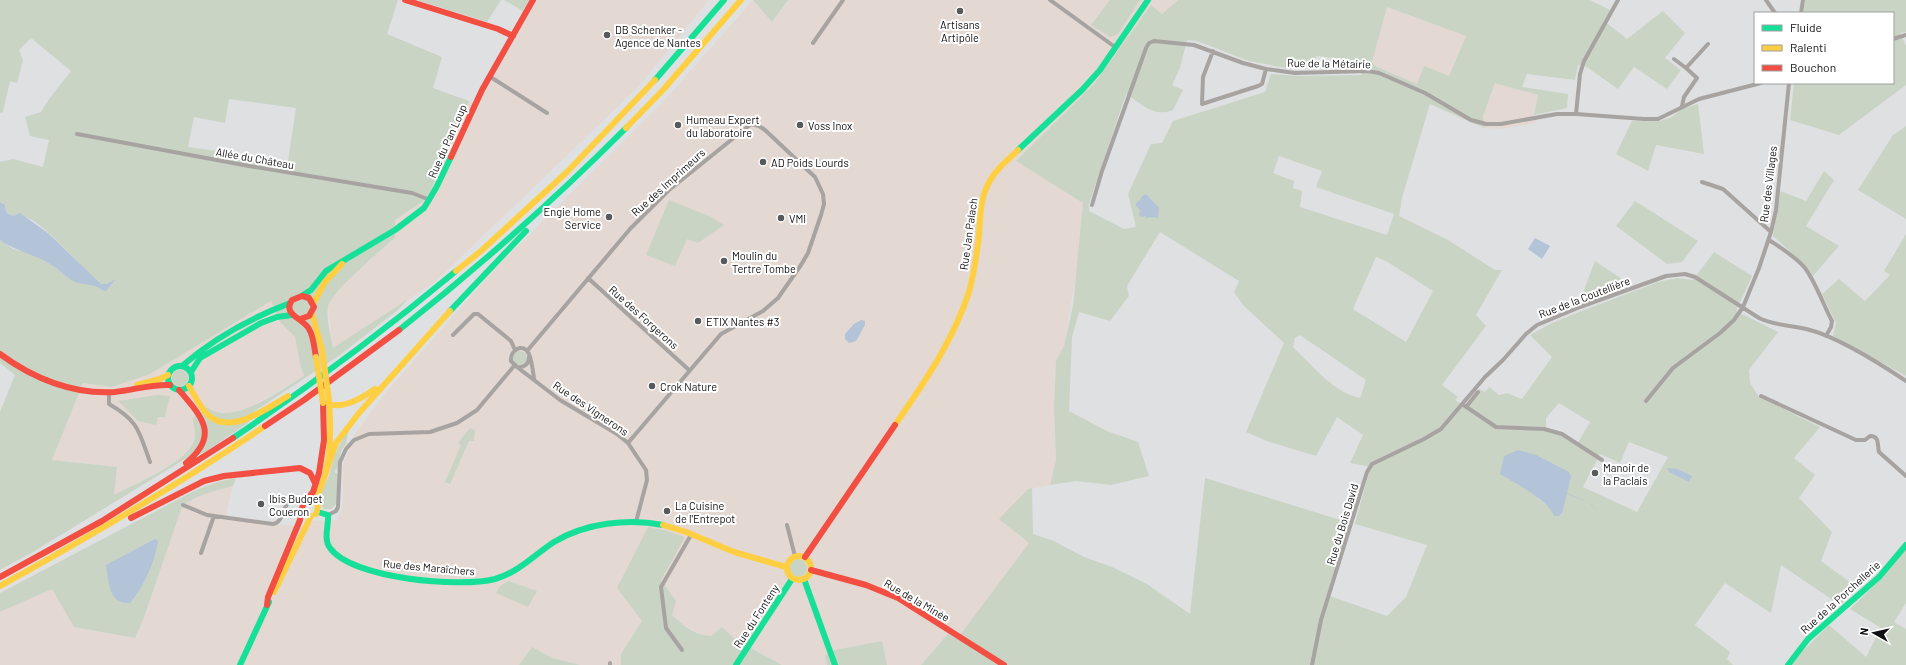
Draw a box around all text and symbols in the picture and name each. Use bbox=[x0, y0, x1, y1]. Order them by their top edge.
marker: Artisans Artipôle bbox=[955, 6, 965, 16]
legend bbox=[1754, 12, 1894, 84]
place label: Artisans Artipôle bbox=[940, 18, 980, 44]
text: Fluide bbox=[1790, 20, 1822, 34]
place label: DB Schenker - Agence de Nantes bbox=[615, 23, 701, 49]
marker: DB Schenker - Agence de Nantes bbox=[602, 30, 612, 40]
text: Ralenti bbox=[1790, 40, 1827, 54]
street label: Rue de la Métairie bbox=[1287, 56, 1371, 70]
text: Bouchon bbox=[1790, 60, 1836, 74]
street label: Rue du Pan Loup bbox=[425, 102, 469, 180]
place label: Humeau Expert du laboratoire bbox=[686, 113, 760, 139]
place label: Voss Inox bbox=[808, 119, 852, 132]
marker: Humeau Expert du laboratoire bbox=[673, 120, 683, 130]
marker: Voss Inox bbox=[795, 120, 805, 130]
street label: Allée du Château bbox=[215, 145, 295, 171]
street label: Rue des Imprimeurs bbox=[628, 145, 708, 219]
street label: Rue des Villages bbox=[1757, 145, 1779, 223]
place label: AD Poids Lourds bbox=[771, 156, 849, 169]
marker: AD Poids Lourds bbox=[758, 157, 768, 167]
street label: Rue Jan Palach bbox=[957, 197, 980, 271]
place label: Engie Home Service bbox=[544, 205, 601, 231]
marker: Engie Home Service bbox=[604, 212, 614, 222]
place label: VMI bbox=[789, 212, 806, 225]
marker: VMI bbox=[776, 213, 786, 223]
place label: Moulin du Tertre Tombe bbox=[732, 249, 796, 275]
marker: Moulin du Tertre Tombe bbox=[719, 256, 729, 266]
street label: Rue de la Coutellière bbox=[1536, 274, 1632, 320]
street label: Rue des Forgerons bbox=[607, 283, 681, 351]
place label: ETIX Nantes #3 bbox=[706, 315, 779, 328]
marker: ETIX Nantes #3 bbox=[693, 316, 703, 326]
street label: Rue des Vignerons bbox=[551, 378, 631, 438]
place label: Crok Nature bbox=[660, 380, 717, 393]
marker: Crok Nature bbox=[647, 381, 657, 391]
place label: Manoir de la Paclais bbox=[1603, 461, 1649, 487]
marker: Manoir de la Paclais bbox=[1590, 468, 1600, 478]
street label: Rue du Bois David bbox=[1323, 482, 1361, 566]
place label: Ibis Budget Coueron bbox=[269, 492, 322, 518]
marker: Ibis Budget Coueron bbox=[256, 499, 266, 509]
place label: La Cuisine de l'Entrepot bbox=[675, 499, 735, 525]
marker: La Cuisine de l'Entrepot bbox=[662, 506, 672, 516]
street label: Rue des Maraîchers bbox=[383, 557, 475, 577]
street label: Rue de la Porchellerie bbox=[1798, 558, 1882, 636]
street label: Rue de la Minée bbox=[882, 576, 952, 624]
street label: Rue du Fonteny bbox=[731, 582, 781, 650]
north arrow bbox=[1854, 613, 1894, 653]
text: N bbox=[1857, 627, 1871, 636]

